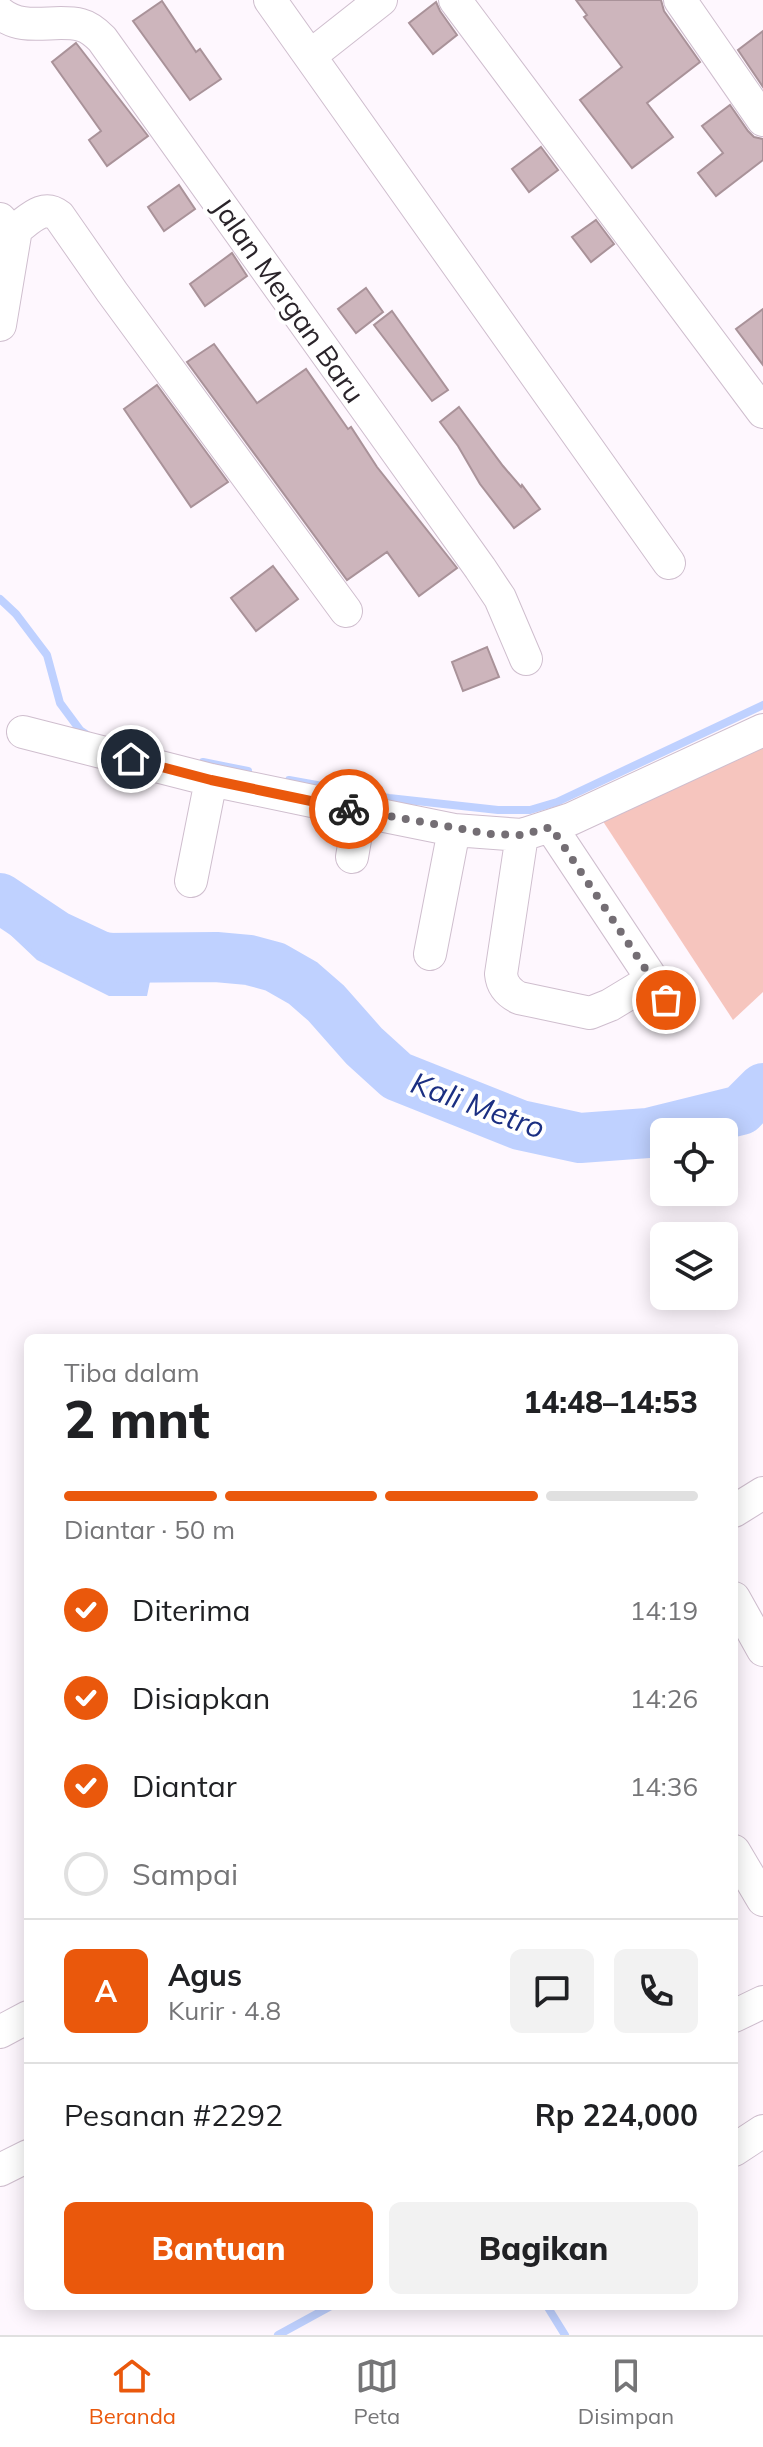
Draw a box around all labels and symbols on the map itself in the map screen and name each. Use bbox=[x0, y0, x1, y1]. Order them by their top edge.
street label: Jalan Mergan Baru bbox=[205, 191, 373, 409]
pin bbox=[97, 725, 165, 793]
courier bbox=[309, 769, 389, 849]
pin bbox=[632, 966, 700, 1034]
water label: Kali Metro bbox=[406, 1063, 550, 1147]

